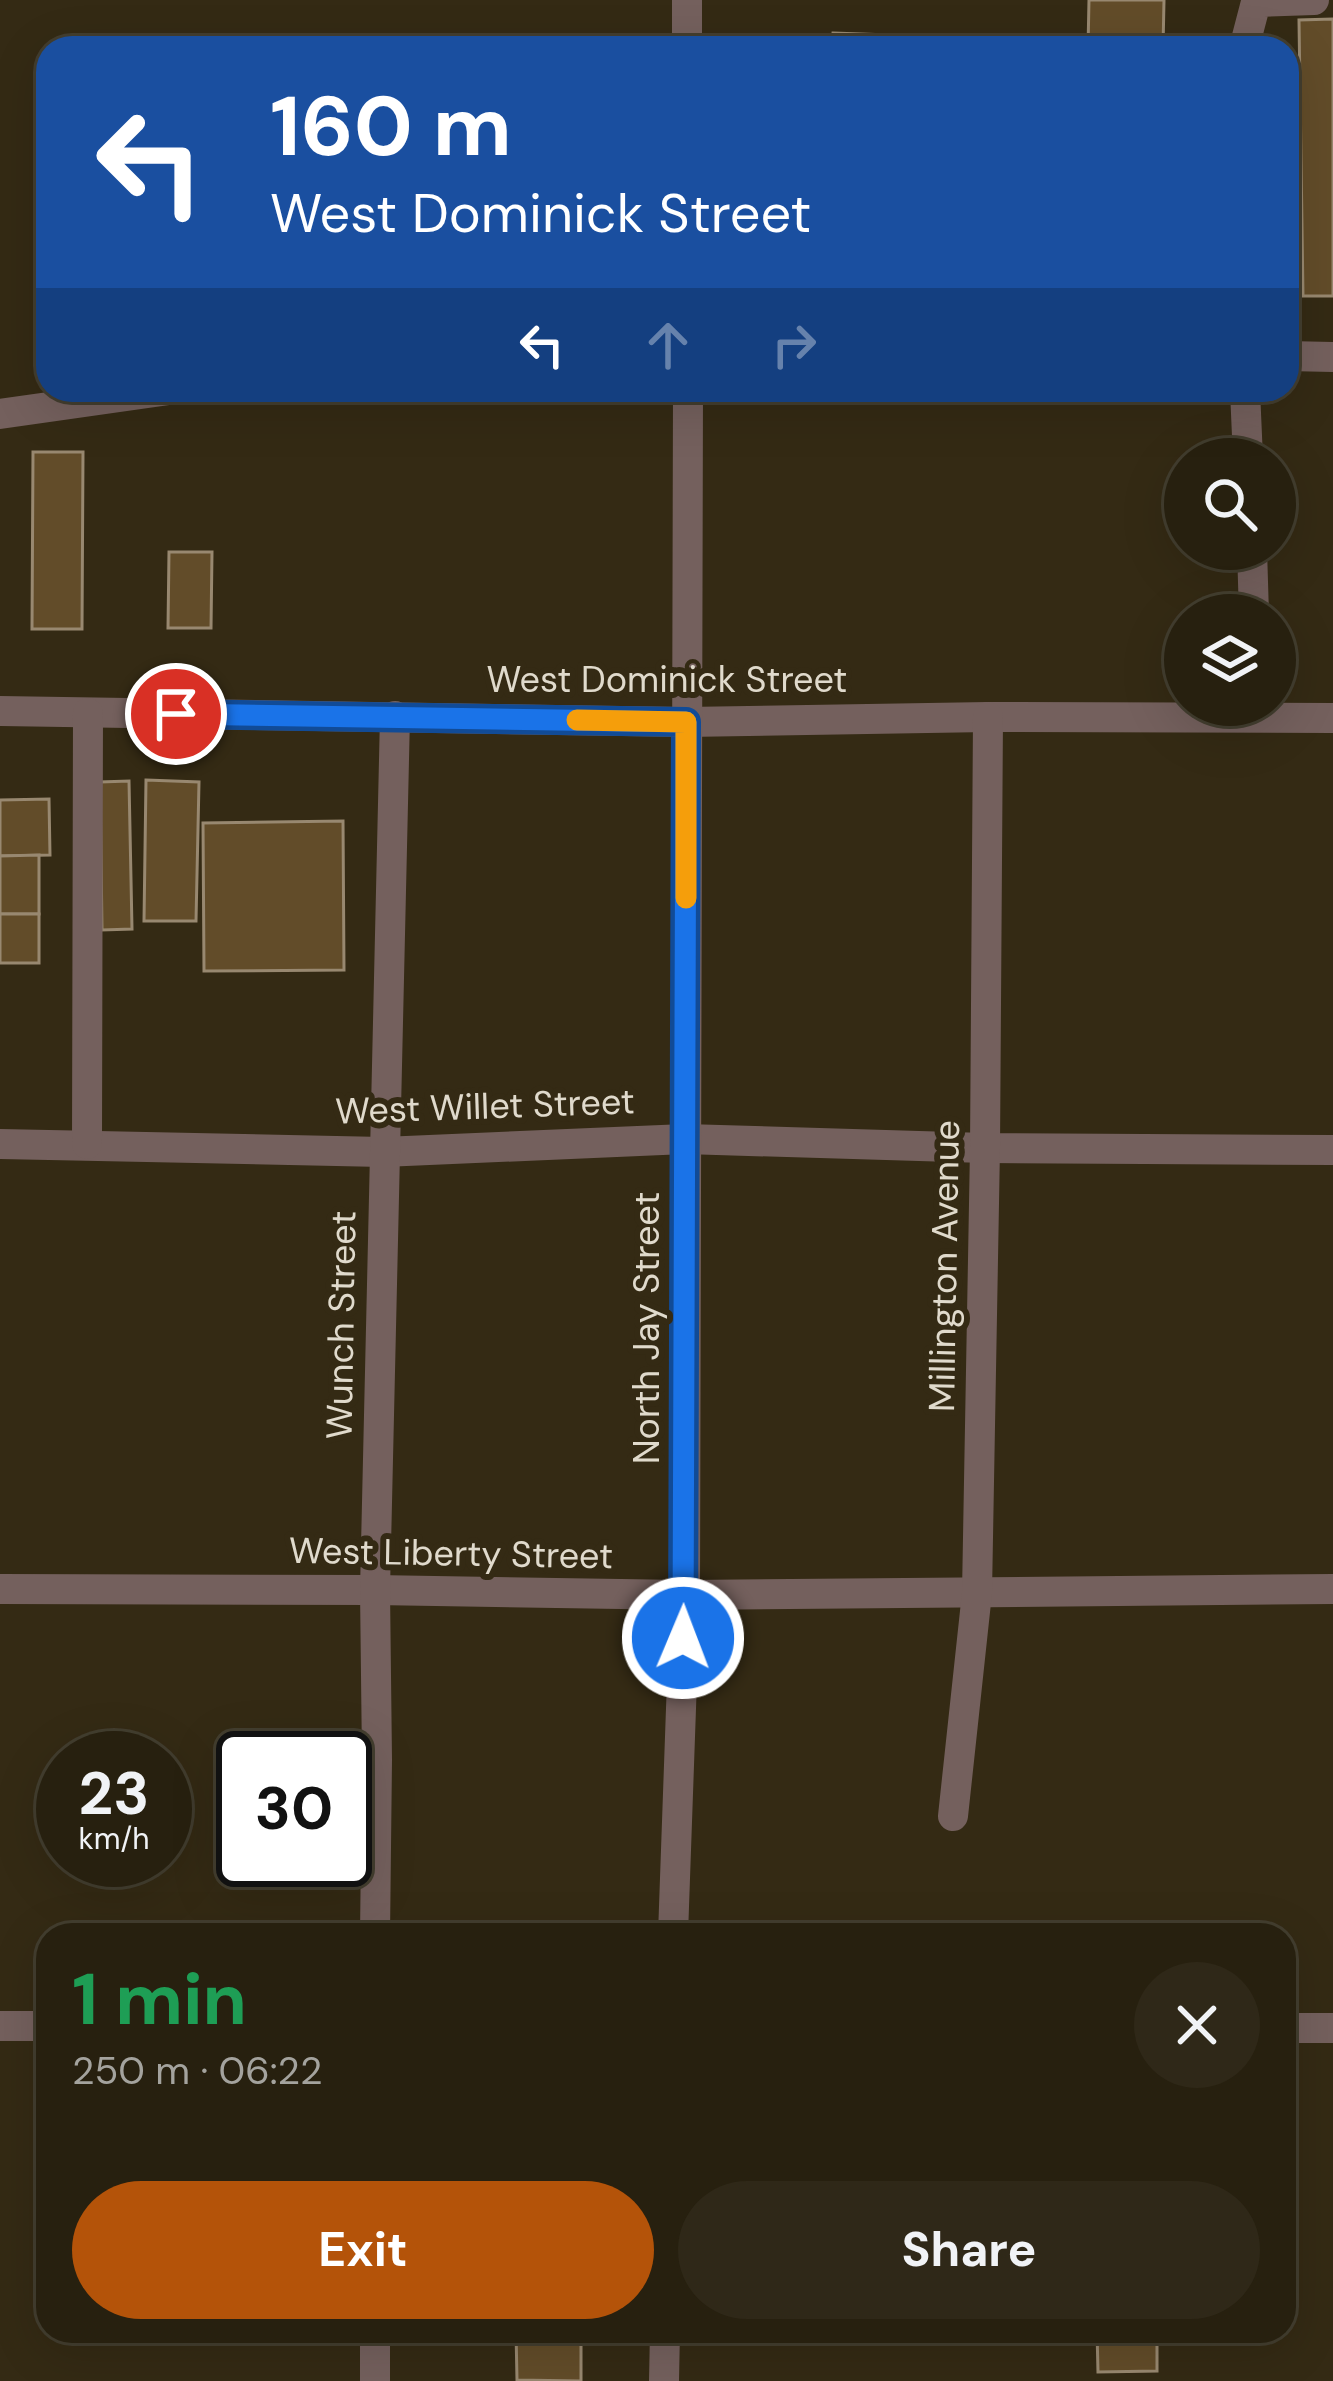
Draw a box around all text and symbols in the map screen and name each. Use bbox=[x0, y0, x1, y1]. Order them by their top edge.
text: 160 m bbox=[270, 72, 512, 181]
icon: left bbox=[72, 84, 228, 240]
text: West Dominick Street bbox=[270, 178, 811, 249]
icon: left bbox=[509, 312, 575, 378]
icon: ahead bbox=[635, 312, 701, 378]
icon: right bbox=[761, 312, 827, 378]
map controls bbox=[1164, 438, 1296, 726]
button: search bbox=[1164, 438, 1296, 570]
button: layers bbox=[1164, 594, 1296, 726]
street label: West Dominick Street bbox=[487, 656, 847, 703]
pin bbox=[125, 663, 227, 765]
icon: arrive bbox=[143, 681, 209, 747]
street label: West Willet Street bbox=[335, 1077, 635, 1135]
street label: Millington Avenue bbox=[918, 1120, 970, 1412]
street label: North Jay Street bbox=[623, 1192, 670, 1464]
street label: Wunch Street bbox=[316, 1210, 366, 1440]
street label: West Liberty Street bbox=[289, 1527, 613, 1579]
position arrow bbox=[620, 1575, 746, 1701]
speed limit sign: 30 bbox=[216, 1731, 372, 1887]
text: 23 bbox=[79, 1754, 149, 1833]
text: km/h bbox=[79, 1819, 149, 1858]
text: 1 min bbox=[72, 1953, 247, 2046]
button: close bbox=[1134, 1962, 1260, 2088]
text: 250 m · 06:22 bbox=[72, 2045, 323, 2096]
button: Exit bbox=[72, 2181, 654, 2319]
button: Share bbox=[678, 2181, 1260, 2319]

